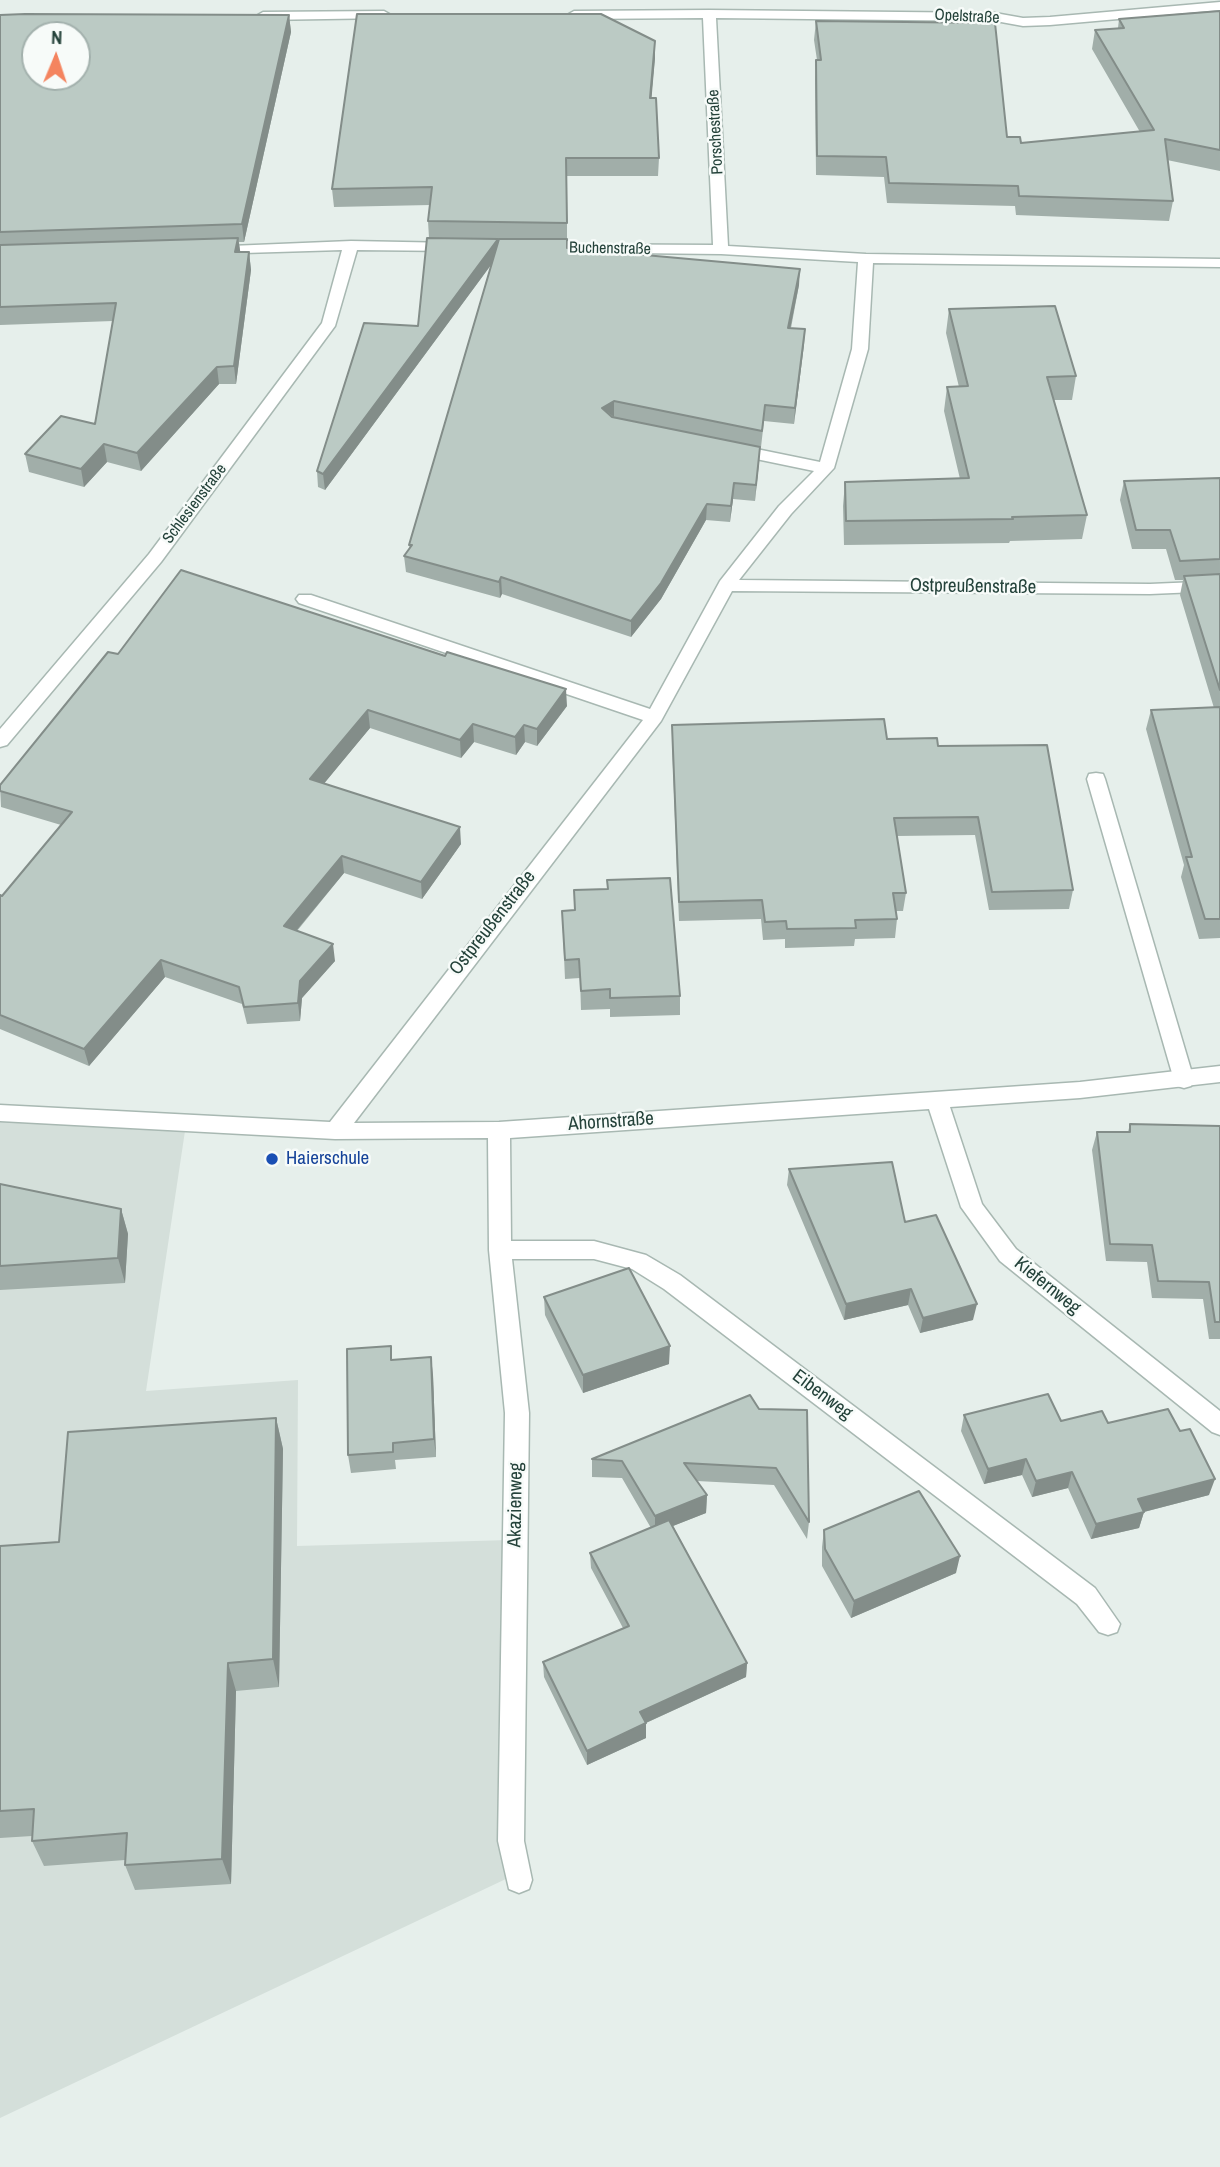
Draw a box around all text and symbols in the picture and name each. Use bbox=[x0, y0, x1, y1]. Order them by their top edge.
street label: Opelstraße bbox=[934, 6, 1000, 28]
north arrow bbox=[21, 21, 91, 91]
text: N bbox=[51, 24, 63, 50]
street label: Porschestraße bbox=[704, 89, 728, 175]
street label: Buchenstraße bbox=[569, 239, 651, 259]
street label: Schlesienstraße bbox=[159, 460, 231, 548]
street label: Ostpreußenstraße bbox=[910, 574, 1036, 600]
street label: Ostpreußenstraße bbox=[445, 866, 541, 980]
street label: Ahornstraße bbox=[567, 1108, 655, 1136]
place label: Haierschule bbox=[286, 1148, 369, 1170]
marker: Haierschule bbox=[264, 1151, 280, 1167]
street label: Kiefernweg bbox=[1009, 1252, 1085, 1320]
street label: Eibenweg bbox=[787, 1365, 857, 1425]
street label: Akazienweg bbox=[504, 1462, 528, 1548]

